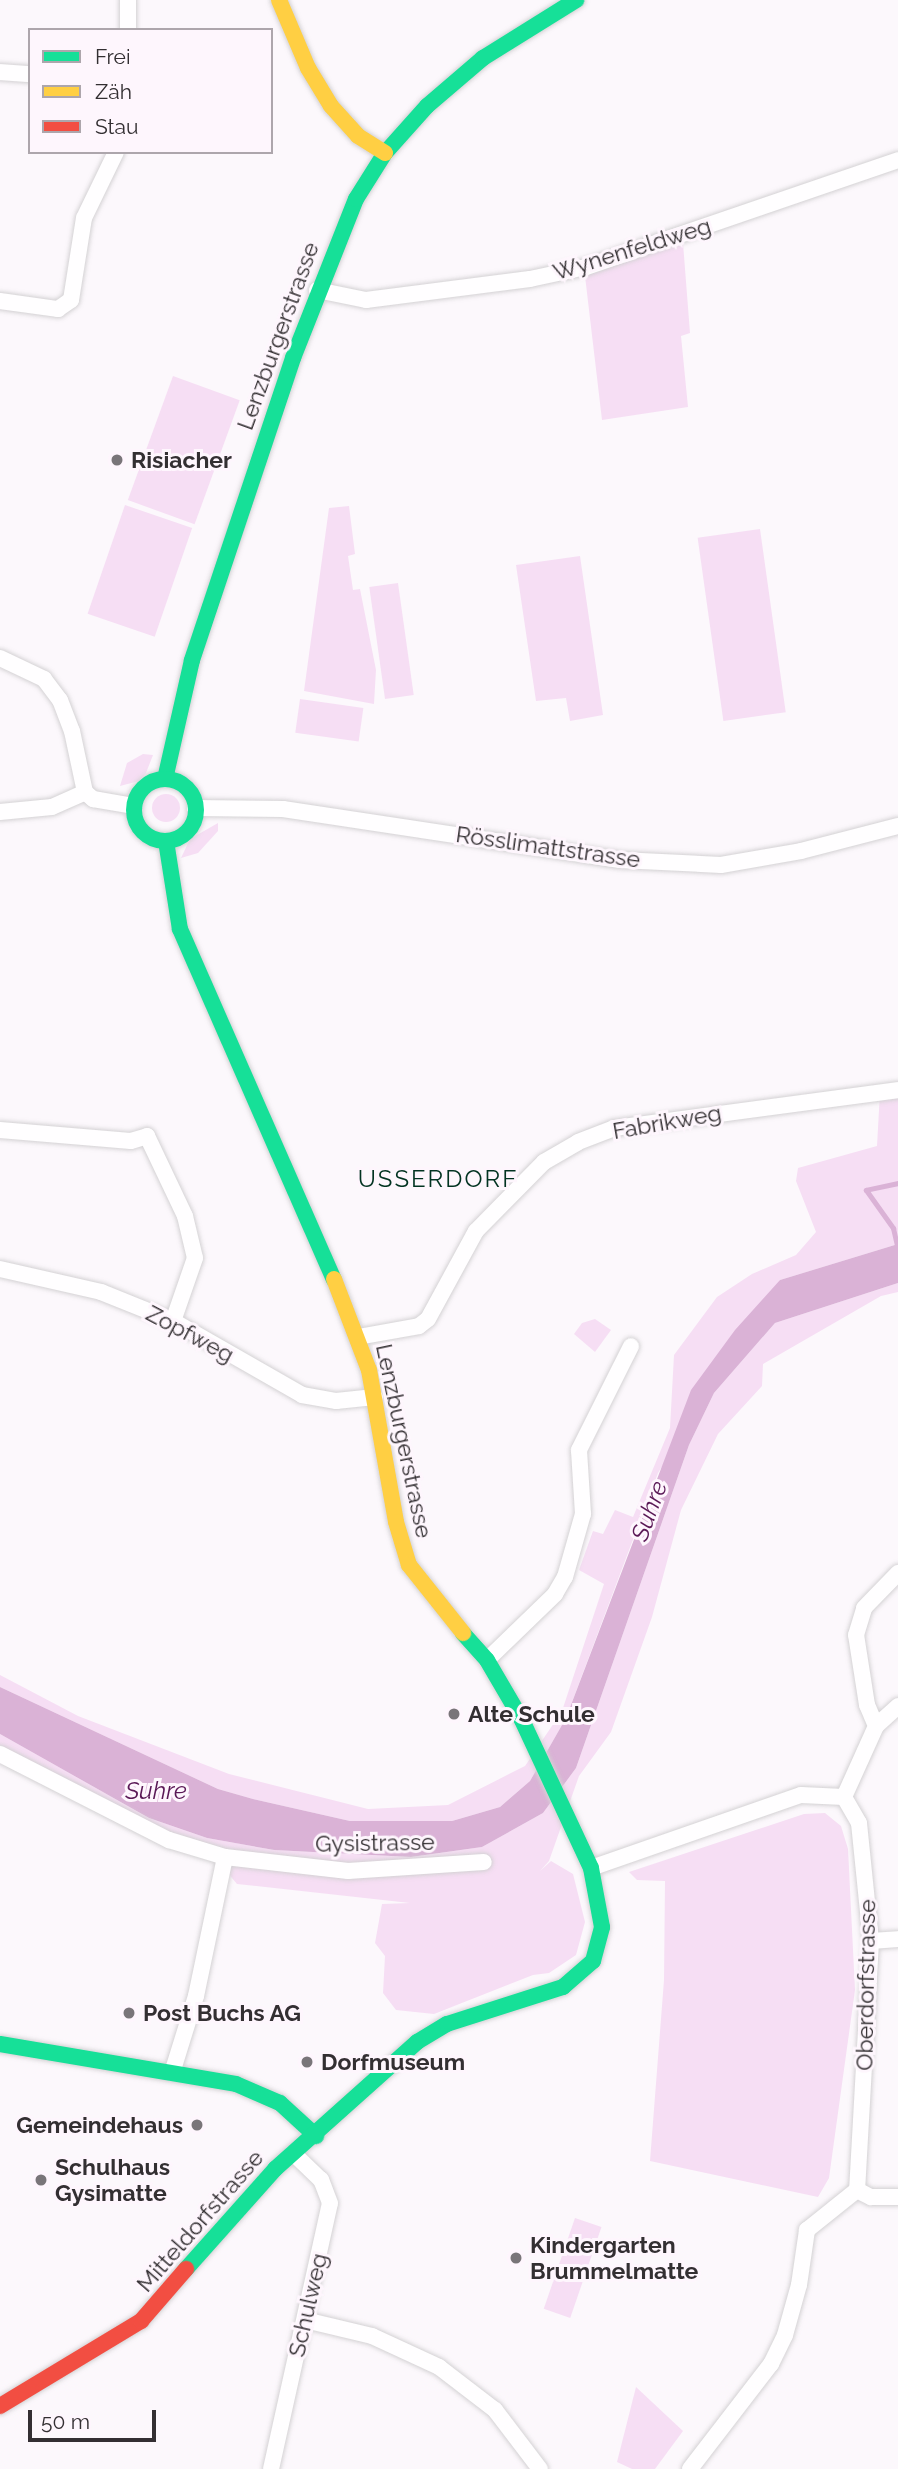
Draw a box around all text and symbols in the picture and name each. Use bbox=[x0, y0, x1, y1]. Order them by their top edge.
legend bbox=[28, 28, 273, 154]
text: Frei bbox=[95, 44, 131, 69]
text: Zäh bbox=[95, 79, 132, 104]
text: Stau bbox=[95, 114, 139, 139]
street label: Wynenfeldweg bbox=[550, 212, 714, 286]
street label: Lenzburgerstrasse bbox=[231, 238, 325, 434]
place label: Risiacher bbox=[131, 446, 232, 474]
marker: Risiacher bbox=[109, 452, 125, 468]
street label: Rösslimattstrasse bbox=[454, 820, 642, 874]
street label: Fabrikweg bbox=[610, 1099, 724, 1145]
district label: USSERDORF bbox=[359, 1165, 517, 1193]
street label: Zopfweg bbox=[141, 1299, 239, 1369]
street label: Lenzburgerstrasse bbox=[370, 1341, 438, 1541]
water label: Suhre bbox=[625, 1477, 673, 1545]
place label: Alte Schule bbox=[468, 1700, 595, 1728]
marker: Alte Schule bbox=[446, 1706, 462, 1722]
water label: Suhre bbox=[125, 1777, 187, 1805]
street label: Gysistrasse bbox=[315, 1828, 435, 1858]
street label: Oberdorfstrasse bbox=[851, 1899, 881, 2071]
place label: Post Buchs AG bbox=[143, 1999, 302, 2027]
marker: Post Buchs AG bbox=[121, 2005, 137, 2021]
place label: Dorfmuseum bbox=[321, 2048, 465, 2076]
marker: Dorfmuseum bbox=[299, 2054, 315, 2070]
place label: Gemeindehaus bbox=[16, 2111, 183, 2139]
marker: Gemeindehaus bbox=[189, 2117, 205, 2133]
street label: Mitteldorfstrasse bbox=[131, 2144, 269, 2298]
place label: Schulhaus Gysimatte bbox=[55, 2153, 170, 2207]
marker: Schulhaus Gysimatte bbox=[33, 2172, 49, 2188]
place label: Kindergarten Brummelmatte bbox=[530, 2231, 698, 2285]
street label: Schulweg bbox=[283, 2250, 333, 2360]
marker: Kindergarten Brummelmatte bbox=[508, 2250, 524, 2266]
scale bar bbox=[32, 2396, 159, 2440]
text: 50 m bbox=[41, 2409, 90, 2434]

